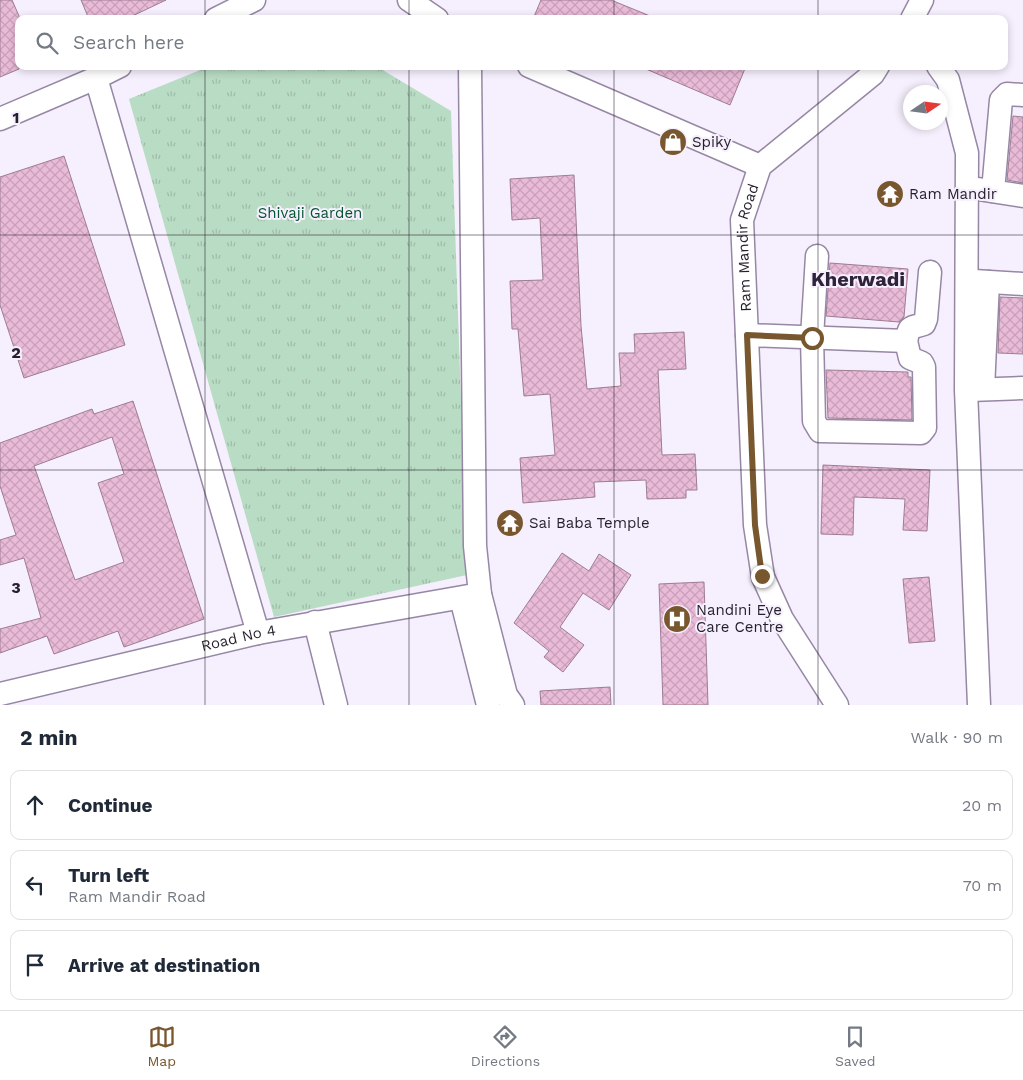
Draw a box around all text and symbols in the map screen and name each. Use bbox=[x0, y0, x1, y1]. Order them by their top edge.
search box bbox=[15, 15, 1008, 70]
icon: search bbox=[33, 29, 61, 57]
text: Search here bbox=[73, 31, 184, 54]
north arrow bbox=[903, 85, 948, 130]
text: 1 bbox=[13, 108, 19, 127]
shop icon: Spiky bbox=[658, 127, 688, 157]
place label: Spiky bbox=[692, 133, 731, 151]
temple icon: Ram Mandir bbox=[875, 179, 905, 209]
street label: Ram Mandir Road bbox=[733, 181, 762, 312]
place label: Ram Mandir bbox=[909, 185, 997, 203]
park label: Shivaji Garden bbox=[258, 204, 362, 222]
district label: Kherwadi bbox=[811, 267, 905, 291]
route start bbox=[801, 327, 824, 350]
text: 2 bbox=[11, 343, 21, 362]
temple icon: Sai Baba Temple bbox=[495, 508, 525, 538]
place label: Sai Baba Temple bbox=[529, 514, 650, 532]
route end bbox=[751, 565, 774, 588]
text: 3 bbox=[11, 578, 21, 597]
place label: Nandini Eye Care Centre bbox=[696, 601, 783, 636]
hospital icon: Nandini Eye Care Centre bbox=[662, 604, 692, 634]
street label: Road No 4 bbox=[199, 621, 277, 655]
text: 2 min bbox=[20, 725, 77, 750]
text: Walk · 90 m bbox=[911, 728, 1003, 747]
icon: ahead bbox=[21, 791, 49, 819]
text: Continue bbox=[68, 794, 152, 817]
text: 20 m bbox=[962, 796, 1002, 815]
text: Turn left bbox=[68, 864, 149, 887]
icon: left bbox=[21, 871, 49, 899]
text: 70 m bbox=[963, 876, 1002, 895]
text: Ram Mandir Road bbox=[68, 887, 206, 906]
icon: arrive bbox=[21, 951, 49, 979]
text: Arrive at destination bbox=[68, 954, 260, 977]
tab: Map bbox=[147, 1023, 176, 1069]
tab: Directions bbox=[471, 1023, 540, 1069]
tab: Saved bbox=[835, 1023, 876, 1069]

